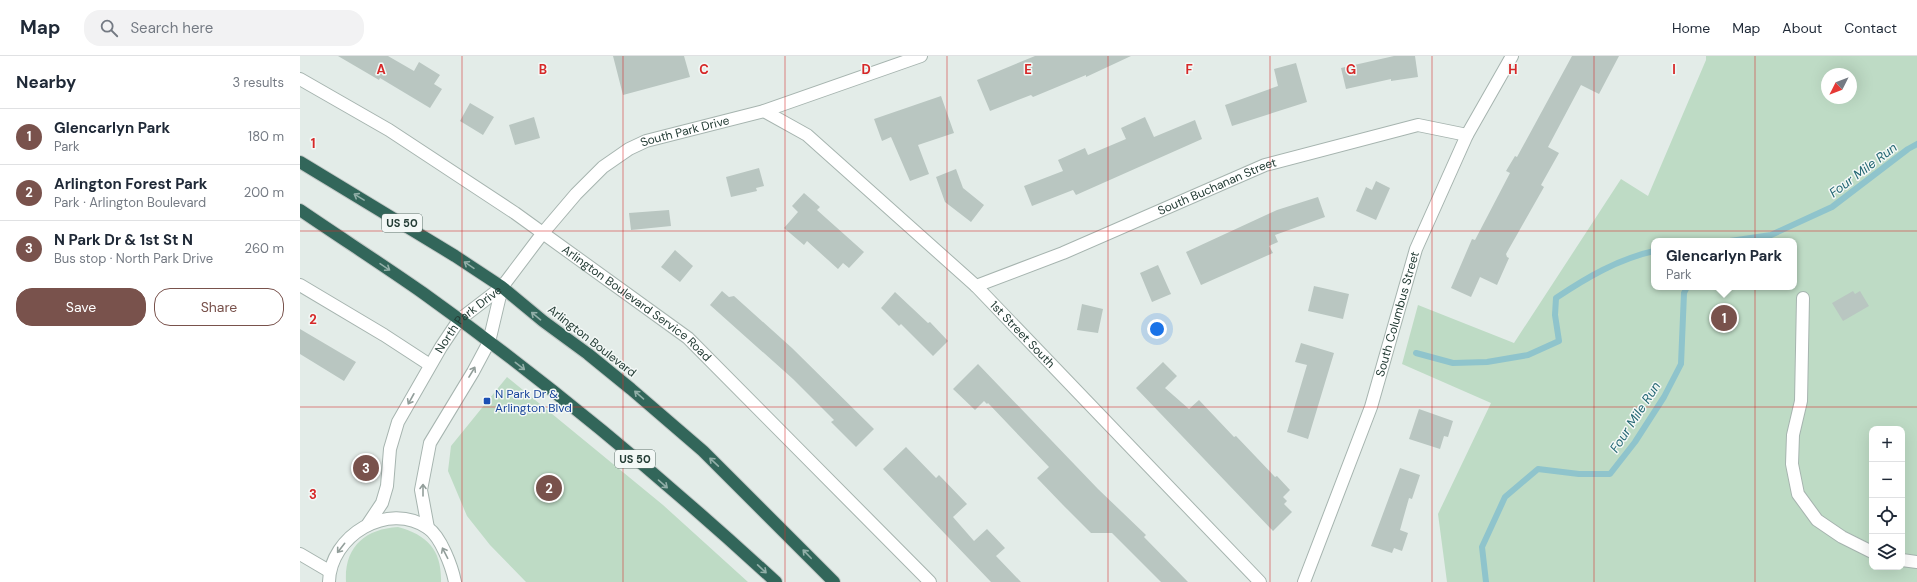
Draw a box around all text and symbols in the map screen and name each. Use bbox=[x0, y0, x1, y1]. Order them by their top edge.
search box bbox=[84, 10, 364, 46]
text: Map bbox=[20, 15, 60, 40]
icon: search bbox=[98, 17, 120, 39]
text: Search here bbox=[130, 18, 213, 38]
text: Home bbox=[1672, 19, 1710, 37]
text: Map bbox=[1732, 19, 1760, 37]
text: About bbox=[1782, 19, 1822, 37]
text: Contact bbox=[1844, 19, 1897, 37]
text: A bbox=[376, 61, 386, 78]
text: B bbox=[539, 61, 547, 78]
text: C bbox=[699, 61, 709, 78]
text: D bbox=[861, 61, 871, 78]
text: E bbox=[1024, 61, 1032, 78]
text: F bbox=[1185, 61, 1193, 78]
text: G bbox=[1346, 61, 1356, 78]
text: H bbox=[1508, 61, 1518, 78]
text: I bbox=[1672, 61, 1676, 78]
north arrow bbox=[1821, 68, 1857, 104]
text: Nearby bbox=[16, 71, 76, 93]
text: 3 results bbox=[232, 74, 284, 91]
street label: South Park Drive bbox=[638, 112, 731, 151]
text: Glencarlyn Park bbox=[54, 118, 170, 138]
text: 1 bbox=[27, 128, 31, 145]
text: 180 m bbox=[248, 128, 284, 145]
text: 1 bbox=[311, 135, 315, 152]
text: Park bbox=[54, 138, 80, 155]
water label: Four Mile Run bbox=[1826, 139, 1900, 201]
street label: South Buchanan Street bbox=[1155, 154, 1278, 219]
text: Arlington Forest Park bbox=[54, 174, 208, 194]
text: 2 bbox=[25, 184, 33, 201]
text: 200 m bbox=[244, 184, 284, 201]
one-way arrow bbox=[354, 193, 365, 201]
text: Park · Arlington Boulevard bbox=[54, 194, 206, 211]
road number: US 50 bbox=[382, 214, 422, 232]
text: N Park Dr & 1st St N bbox=[54, 230, 193, 250]
popup bbox=[1651, 238, 1797, 290]
text: 3 bbox=[25, 240, 33, 257]
text: 260 m bbox=[244, 240, 284, 257]
street label: Arlington Boulevard Service Road bbox=[559, 242, 713, 366]
text: Glencarlyn Park bbox=[1666, 246, 1782, 266]
street label: South Columbus Street bbox=[1372, 249, 1423, 379]
text: Bus stop · North Park Drive bbox=[54, 250, 213, 267]
one-way arrow bbox=[464, 261, 475, 269]
one-way arrow bbox=[379, 263, 390, 271]
text: Park bbox=[1666, 266, 1692, 283]
street label: North Park Drive bbox=[431, 282, 505, 356]
button: Save bbox=[16, 288, 146, 326]
button: Share bbox=[154, 288, 284, 326]
street label: 1st Street South bbox=[986, 297, 1059, 372]
street label: Arlington Boulevard bbox=[545, 302, 639, 380]
pin: 1 bbox=[1711, 303, 1737, 333]
text: 2 bbox=[309, 311, 317, 328]
one-way arrow bbox=[531, 311, 542, 320]
your location bbox=[1147, 319, 1167, 339]
one-way arrow bbox=[514, 361, 525, 370]
one-way arrow bbox=[469, 366, 477, 378]
water label: Four Mile Run bbox=[1606, 378, 1664, 456]
place label: N Park Dr & Arlington Blvd bbox=[495, 386, 572, 416]
one-way arrow bbox=[634, 391, 644, 400]
one-way arrow bbox=[406, 393, 414, 405]
marker: N Park Dr & Arlington Blvd bbox=[482, 396, 492, 406]
map controls bbox=[1869, 426, 1905, 570]
button: + bbox=[1869, 426, 1905, 462]
road number: US 50 bbox=[615, 450, 655, 468]
pin: 3 bbox=[353, 453, 379, 483]
one-way arrow bbox=[709, 458, 720, 467]
button: − bbox=[1869, 462, 1905, 498]
pin: 2 bbox=[536, 473, 562, 503]
one-way arrow bbox=[658, 479, 669, 488]
one-way arrow bbox=[419, 484, 426, 497]
text: 3 bbox=[309, 486, 317, 503]
button: locate bbox=[1869, 498, 1905, 534]
button: layers bbox=[1869, 534, 1905, 570]
one-way arrow bbox=[337, 543, 345, 554]
one-way arrow bbox=[441, 548, 449, 560]
one-way arrow bbox=[802, 549, 812, 559]
one-way arrow bbox=[756, 564, 766, 573]

